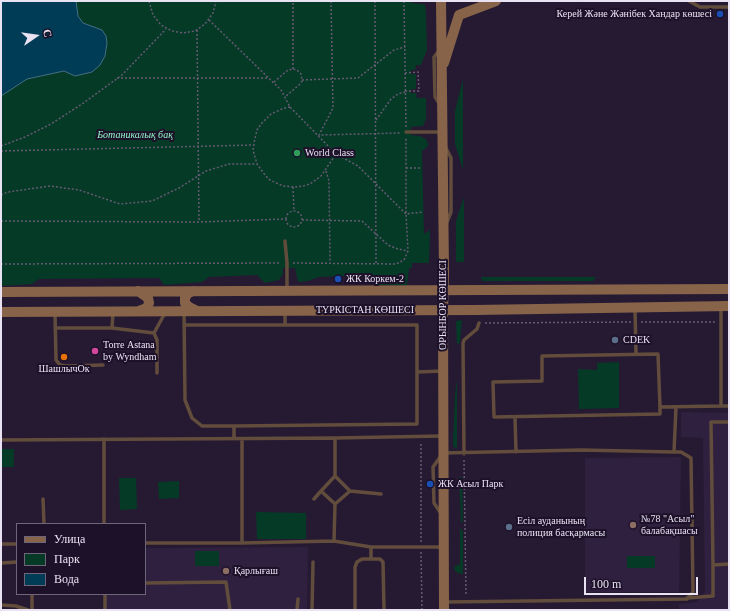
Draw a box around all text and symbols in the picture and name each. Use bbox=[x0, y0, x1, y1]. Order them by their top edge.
place label: Керей Және Жәнібек Хандар көшесі bbox=[557, 8, 712, 20]
marker: Керей Және Жәнібек Хандар көшесі bbox=[715, 9, 725, 19]
north arrow bbox=[16, 16, 56, 56]
text: С bbox=[41, 28, 54, 39]
park label: Ботаникалық бақ bbox=[97, 129, 173, 141]
place label: World Class bbox=[305, 147, 354, 159]
marker: World Class bbox=[292, 148, 302, 158]
street label: ОРЫНБОР КӨШЕСІ bbox=[437, 260, 449, 350]
place label: ЖК Коркем-2 bbox=[346, 273, 404, 285]
marker: ЖК Коркем-2 bbox=[333, 274, 343, 284]
street label: ТҮРКІСТАН КӨШЕСІ bbox=[316, 304, 414, 316]
place label: CDEK bbox=[623, 334, 650, 346]
marker: CDEK bbox=[610, 335, 620, 345]
place label: Torre Astana by Wyndham bbox=[103, 339, 157, 362]
marker: Torre Astana by Wyndham bbox=[90, 346, 100, 356]
marker: ШашлычОк bbox=[59, 352, 69, 362]
place label: ШашлычОк bbox=[38, 363, 90, 375]
place label: ЖК Асыл Парк bbox=[438, 478, 503, 490]
marker: ЖК Асыл Парк bbox=[425, 479, 435, 489]
place label: №78 "Асыл" балабақшасы bbox=[641, 513, 698, 536]
place label: Есіл ауданының полиция басқармасы bbox=[517, 515, 605, 538]
marker: №78 "Асыл" балабақшасы bbox=[628, 520, 638, 530]
marker: Есіл ауданының полиция басқармасы bbox=[504, 522, 514, 532]
legend bbox=[16, 523, 146, 595]
text: Улица bbox=[54, 532, 85, 546]
text: Парк bbox=[54, 552, 80, 566]
place label: Қарлығаш bbox=[234, 565, 278, 577]
marker: Қарлығаш bbox=[221, 566, 231, 576]
scale bar bbox=[586, 569, 700, 595]
text: Вода bbox=[54, 572, 79, 586]
text: 100 m bbox=[591, 577, 621, 591]

